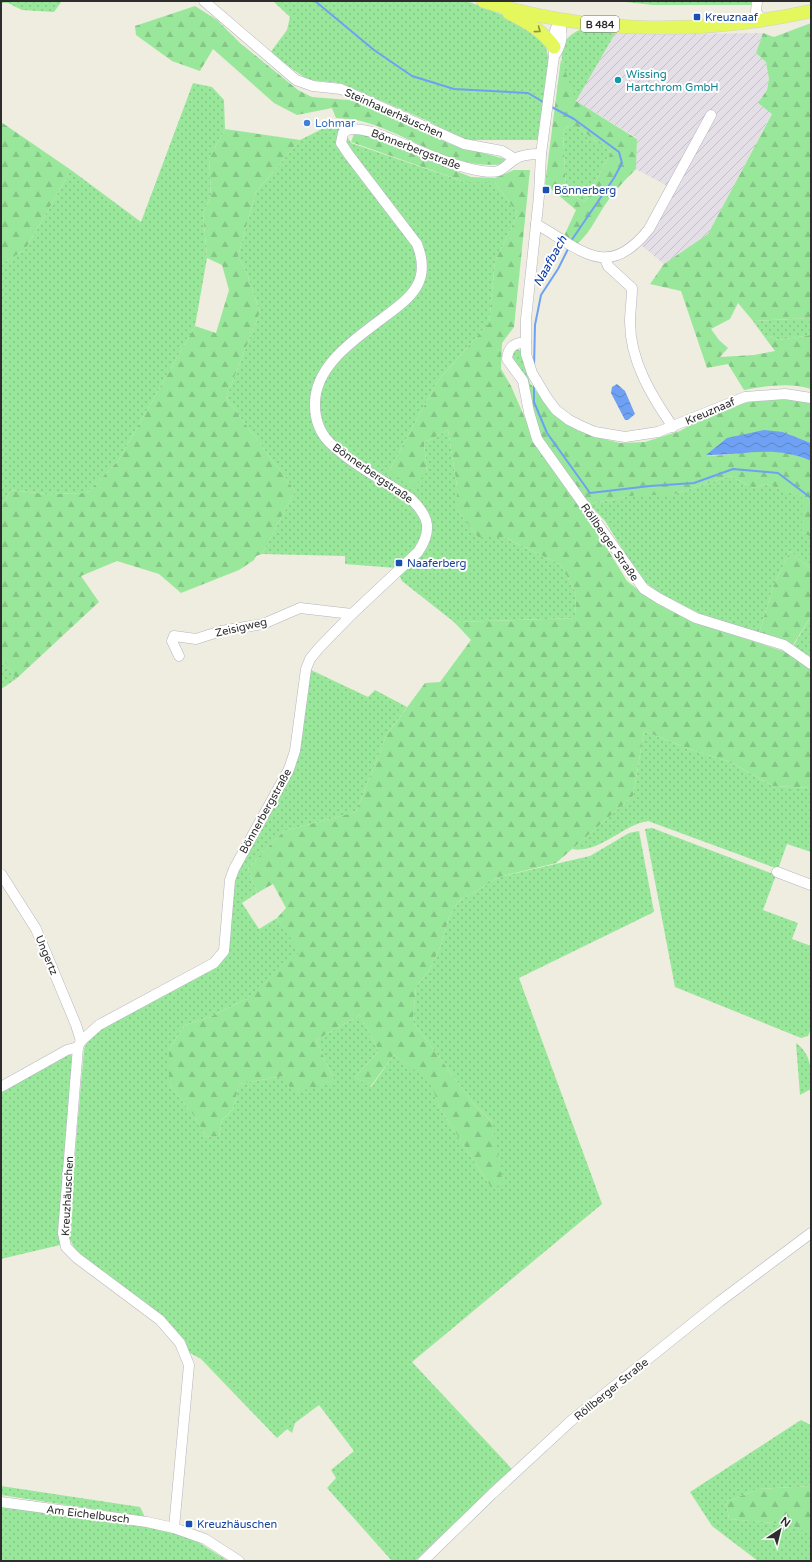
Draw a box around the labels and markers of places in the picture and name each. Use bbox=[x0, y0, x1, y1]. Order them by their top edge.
place label: Kreuznaaf bbox=[705, 11, 759, 24]
marker: Kreuznaaf bbox=[692, 12, 702, 22]
place label: Wissing Hartchrom GmbH bbox=[626, 68, 719, 94]
marker: Wissing Hartchrom GmbH bbox=[613, 75, 623, 85]
place label: Lohmar bbox=[315, 117, 356, 130]
marker: Lohmar bbox=[302, 118, 312, 128]
place label: Bönnerberg bbox=[554, 184, 616, 197]
marker: Bönnerberg bbox=[541, 185, 551, 195]
place label: Naaferberg bbox=[407, 557, 467, 570]
marker: Naaferberg bbox=[394, 558, 404, 568]
place label: Kreuzhäuschen bbox=[197, 1518, 277, 1531]
marker: Kreuzhäuschen bbox=[184, 1519, 194, 1529]

